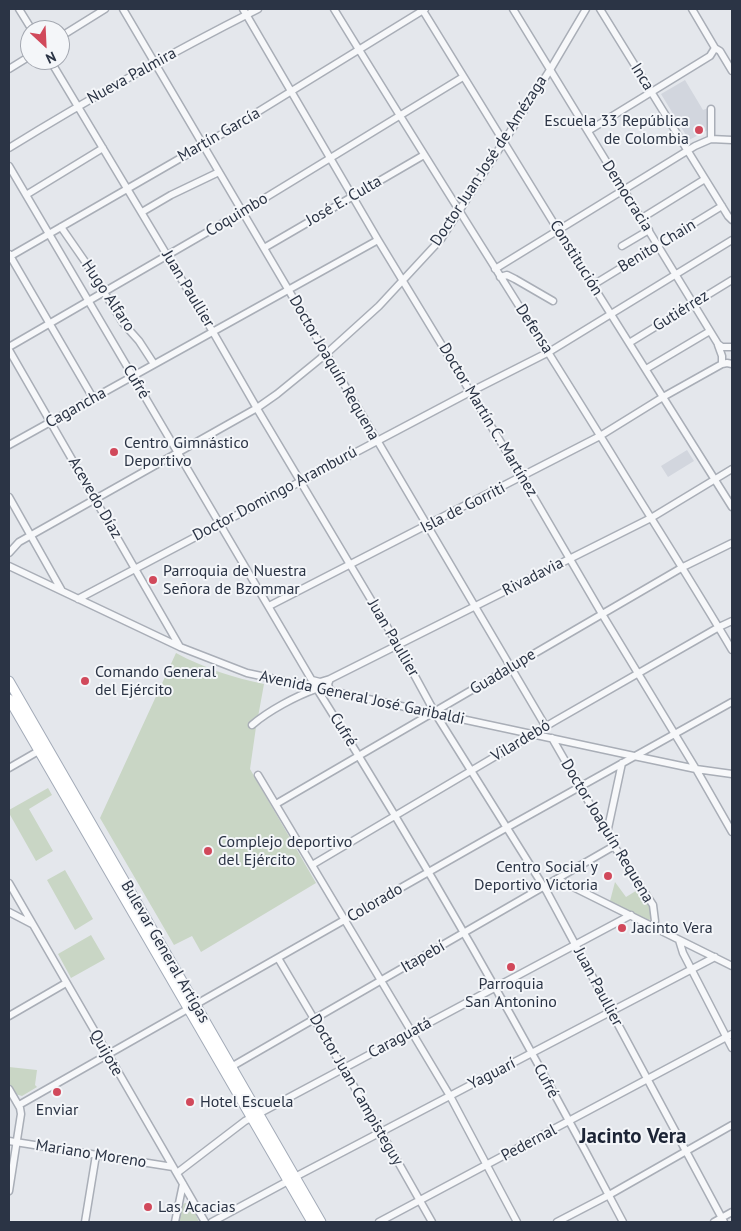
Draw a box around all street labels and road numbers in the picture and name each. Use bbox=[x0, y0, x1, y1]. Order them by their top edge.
street label: Nueva Palmira bbox=[84, 44, 180, 108]
street label: Inca bbox=[626, 60, 658, 94]
street label: Doctor Juan José de Amézaga bbox=[427, 72, 551, 250]
street label: Martín García bbox=[174, 104, 264, 166]
street label: Democracia bbox=[598, 157, 656, 235]
street label: José E. Culta bbox=[303, 172, 385, 230]
street label: Coquimbo bbox=[203, 189, 271, 241]
street label: Benito Chain bbox=[615, 215, 699, 277]
street label: Constitución bbox=[545, 217, 607, 299]
street label: Juan Paullier bbox=[158, 247, 218, 331]
street label: Hugo Alfaro bbox=[77, 257, 139, 335]
street label: Gutiérrez bbox=[650, 286, 712, 336]
street label: Doctor Joaquín Requena bbox=[285, 292, 383, 444]
street label: Defensa bbox=[511, 301, 557, 357]
street label: Doctor Martín C. Martínez bbox=[434, 340, 542, 500]
street label: Cufré bbox=[118, 362, 154, 402]
street label: Cagancha bbox=[42, 384, 110, 432]
street label: Doctor Domingo Aramburú bbox=[190, 442, 360, 546]
street label: Acevedo Díaz bbox=[64, 454, 126, 542]
street label: Isla de Gorriti bbox=[417, 478, 509, 538]
street label: Rivadavia bbox=[499, 553, 567, 601]
street label: Juan Paullier bbox=[363, 596, 423, 680]
street label: Guadalupe bbox=[467, 645, 539, 699]
street label: Avenida General José Garibaldi bbox=[258, 667, 466, 729]
street label: Cufré bbox=[325, 710, 361, 750]
street label: Vilardebó bbox=[488, 716, 554, 766]
street label: Doctor Joaquín Requena bbox=[556, 756, 658, 906]
street label: Bulevar General Artigas bbox=[116, 877, 214, 1027]
street label: Colorado bbox=[344, 879, 406, 927]
street label: Itapebí bbox=[398, 937, 448, 977]
street label: Juan Paullier bbox=[569, 944, 627, 1030]
street label: Doctor Juan Campisteguy bbox=[305, 1011, 407, 1169]
street label: Caraguatá bbox=[365, 1013, 435, 1063]
street label: Quijote bbox=[85, 1027, 127, 1079]
street label: Yaguarí bbox=[465, 1054, 519, 1094]
street label: Cufré bbox=[529, 1061, 563, 1101]
street label: Pedernal bbox=[498, 1120, 560, 1166]
street label: Mariano Moreno bbox=[34, 1136, 148, 1172]

